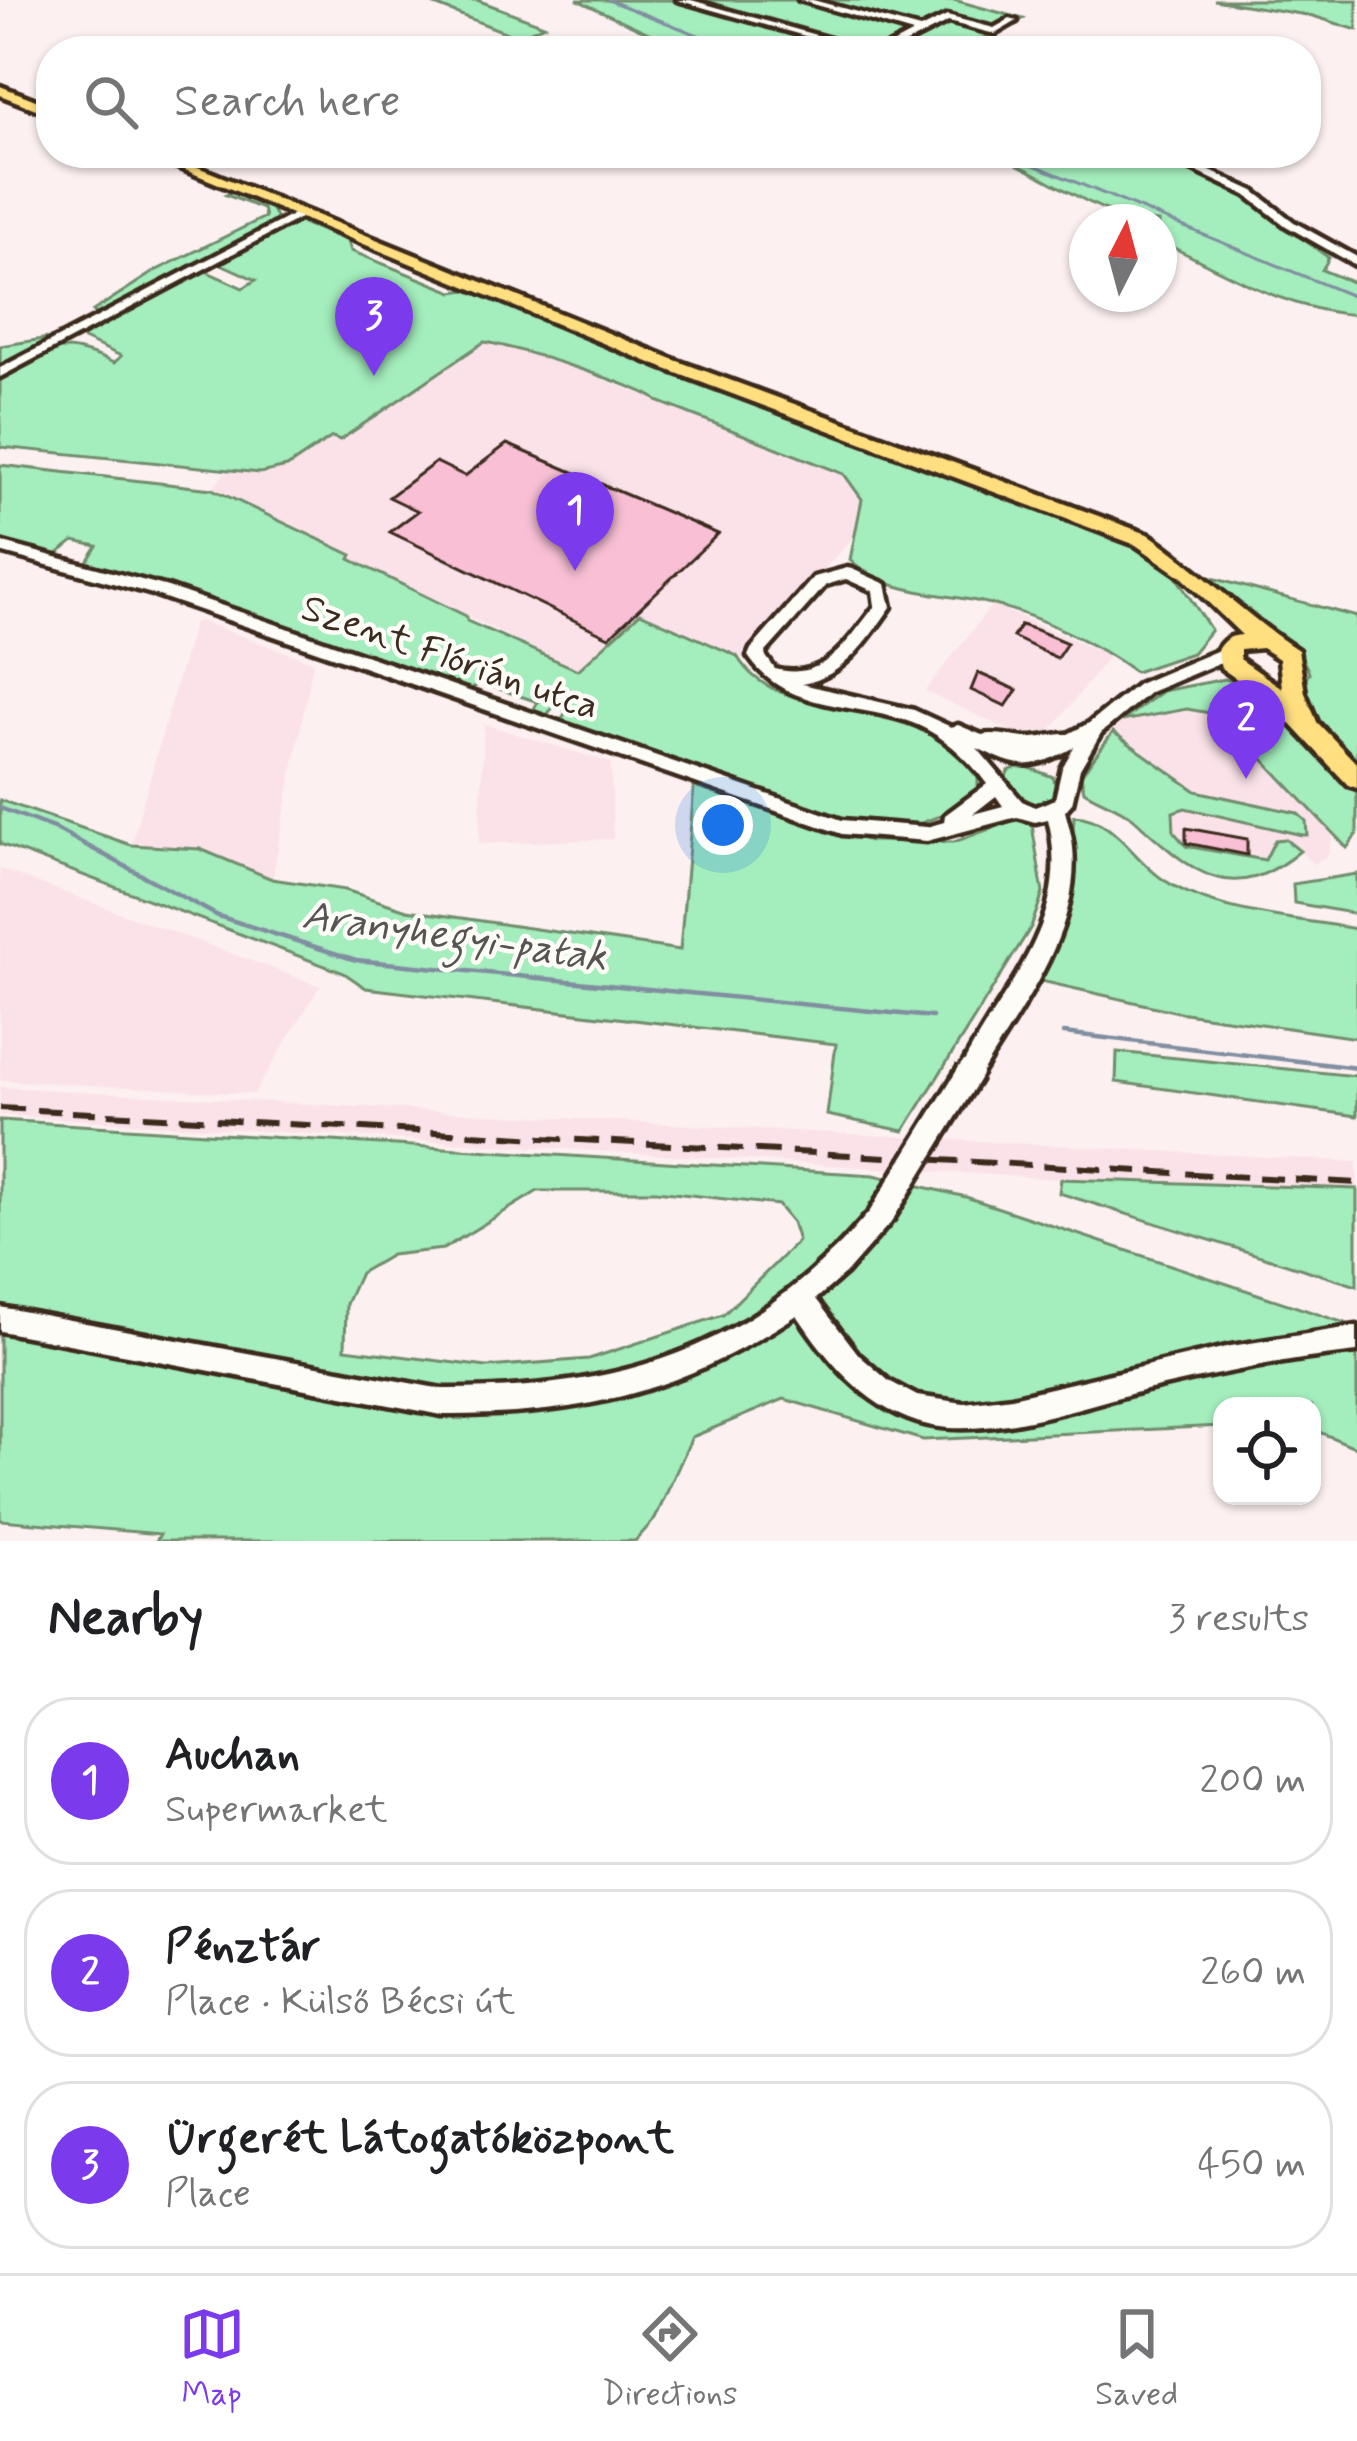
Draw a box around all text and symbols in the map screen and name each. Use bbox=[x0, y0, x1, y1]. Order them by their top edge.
search box bbox=[36, 36, 1321, 168]
icon: search bbox=[78, 69, 144, 135]
text: Search here bbox=[174, 73, 401, 132]
north arrow bbox=[1069, 204, 1177, 312]
pin: 3 bbox=[335, 277, 413, 376]
pin: 1 bbox=[536, 472, 614, 571]
street label: Szent Flórián utca bbox=[294, 584, 605, 733]
pin: 2 bbox=[1207, 680, 1285, 779]
your location bbox=[693, 795, 753, 855]
water label: Aranyhegyi-patak bbox=[298, 889, 611, 990]
map controls bbox=[1213, 1397, 1321, 1505]
button: locate bbox=[1213, 1397, 1321, 1505]
text: Nearby bbox=[48, 1586, 203, 1652]
text: 3 results bbox=[1168, 1594, 1309, 1645]
text: Auchan bbox=[165, 1726, 300, 1785]
text: 1 bbox=[81, 1756, 99, 1807]
text: 200 m bbox=[1200, 1756, 1306, 1807]
text: Supermarket bbox=[165, 1785, 388, 1836]
text: Pénztár bbox=[165, 1918, 321, 1977]
text: 2 bbox=[80, 1948, 100, 1999]
text: 260 m bbox=[1200, 1948, 1306, 1999]
text: Place · Külső Bécsi út bbox=[165, 1977, 515, 2028]
text: Ürgerét Látogatóközpont bbox=[165, 2110, 674, 2169]
text: 3 bbox=[81, 2140, 99, 2191]
text: 450 m bbox=[1198, 2140, 1306, 2191]
text: Place bbox=[165, 2169, 251, 2220]
tab: Map bbox=[179, 2301, 245, 2417]
tab: Directions bbox=[602, 2301, 738, 2417]
tab: Saved bbox=[1095, 2301, 1178, 2417]

